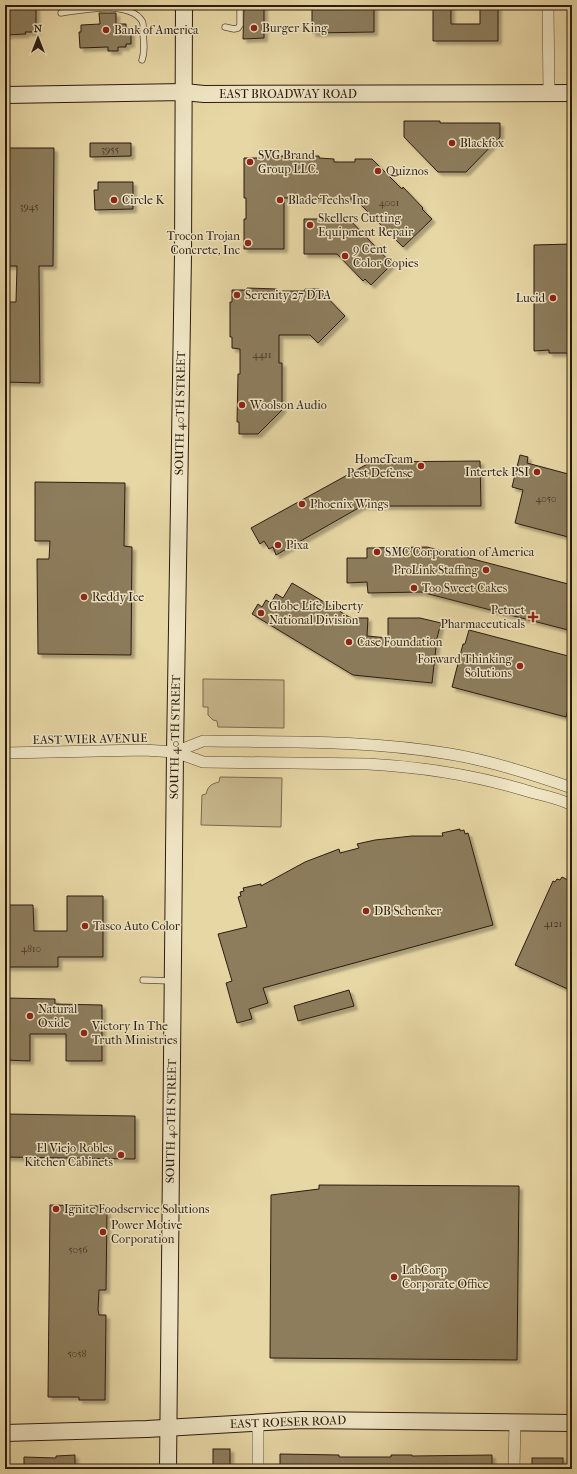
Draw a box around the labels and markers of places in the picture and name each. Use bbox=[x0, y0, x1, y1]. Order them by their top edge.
place label: Burger King bbox=[262, 21, 328, 35]
place label: Bank of America bbox=[114, 23, 199, 37]
marker: Burger King bbox=[249, 23, 259, 33]
marker: Bank of America bbox=[101, 25, 111, 35]
place label: Blackfox bbox=[460, 136, 505, 150]
marker: Blackfox bbox=[447, 138, 457, 148]
place label: SVG Brand Group LLC. bbox=[258, 148, 318, 176]
marker: SVG Brand Group LLC. bbox=[245, 157, 255, 167]
place label: Quiznos bbox=[386, 164, 429, 178]
marker: Quiznos bbox=[373, 166, 383, 176]
place label: Circle K bbox=[122, 193, 166, 207]
place label: Blade Techs Inc bbox=[288, 193, 369, 207]
marker: Circle K bbox=[109, 195, 119, 205]
marker: Blade Techs Inc bbox=[275, 195, 285, 205]
place label: Skellers Cutting Equipment Repair bbox=[318, 211, 414, 239]
marker: Skellers Cutting Equipment Repair bbox=[305, 220, 315, 230]
place label: Trocon Trojan Concrete, Inc bbox=[167, 229, 240, 257]
marker: Trocon Trojan Concrete, Inc bbox=[243, 238, 253, 248]
place label: 9 Cent Color Copies bbox=[353, 242, 419, 270]
marker: 9 Cent Color Copies bbox=[340, 251, 350, 261]
place label: Serenity 27 DTA bbox=[245, 288, 331, 302]
marker: Serenity 27 DTA bbox=[232, 290, 242, 300]
place label: Lucid bbox=[516, 291, 545, 305]
marker: Lucid bbox=[548, 293, 558, 303]
place label: Woolson Audio bbox=[249, 398, 327, 412]
marker: Woolson Audio bbox=[237, 400, 247, 410]
place label: HomeTeam Pest Defense bbox=[347, 452, 413, 480]
marker: HomeTeam Pest Defense bbox=[416, 461, 426, 471]
place label: Intertek PSI bbox=[465, 465, 529, 479]
marker: Intertek PSI bbox=[532, 467, 542, 477]
place label: Phoenix Wings bbox=[310, 497, 389, 511]
marker: Phoenix Wings bbox=[297, 499, 307, 509]
place label: Pixa bbox=[286, 538, 309, 552]
marker: Pixa bbox=[273, 540, 283, 550]
place label: SMC Corporation of America bbox=[385, 545, 535, 559]
marker: SMC Corporation of America bbox=[372, 547, 382, 557]
place label: ProLink Staffing bbox=[393, 563, 479, 577]
marker: ProLink Staffing bbox=[481, 565, 491, 575]
place label: Too Sweet Cakes bbox=[422, 581, 508, 595]
marker: Too Sweet Cakes bbox=[409, 583, 419, 593]
place label: Reddy Ice bbox=[92, 590, 144, 604]
marker: Reddy Ice bbox=[79, 592, 89, 602]
place label: Globe Life Liberty National Division bbox=[269, 599, 364, 627]
place label: Petnet Pharmaceuticals bbox=[441, 603, 526, 631]
marker: Globe Life Liberty National Division bbox=[256, 608, 266, 618]
marker: Petnet Pharmaceuticals bbox=[528, 612, 538, 622]
place label: Case Foundation bbox=[357, 635, 442, 649]
marker: Case Foundation bbox=[344, 637, 354, 647]
place label: Forward Thinking Solutions bbox=[417, 652, 513, 680]
marker: Forward Thinking Solutions bbox=[515, 661, 525, 671]
place label: DB Schenker bbox=[374, 904, 442, 918]
marker: DB Schenker bbox=[361, 906, 371, 916]
place label: Tasco Auto Color bbox=[93, 919, 181, 933]
marker: Tasco Auto Color bbox=[80, 921, 90, 931]
place label: Natural Oxide bbox=[38, 1002, 78, 1030]
marker: Natural Oxide bbox=[25, 1011, 35, 1021]
place label: Victory In The Truth Ministries bbox=[91, 1019, 178, 1047]
marker: Victory In The Truth Ministries bbox=[79, 1028, 89, 1038]
place label: El Viejo Robles Kitchen Cabinets bbox=[24, 1141, 114, 1169]
marker: El Viejo Robles Kitchen Cabinets bbox=[116, 1150, 126, 1160]
place label: Ignite Foodservice Solutions bbox=[64, 1202, 210, 1216]
marker: Ignite Foodservice Solutions bbox=[51, 1204, 61, 1214]
place label: Power Motive Corporation bbox=[111, 1218, 182, 1246]
marker: Power Motive Corporation bbox=[98, 1227, 108, 1237]
place label: LabCorp Corporate Office bbox=[402, 1263, 489, 1291]
marker: LabCorp Corporate Office bbox=[389, 1272, 399, 1282]

